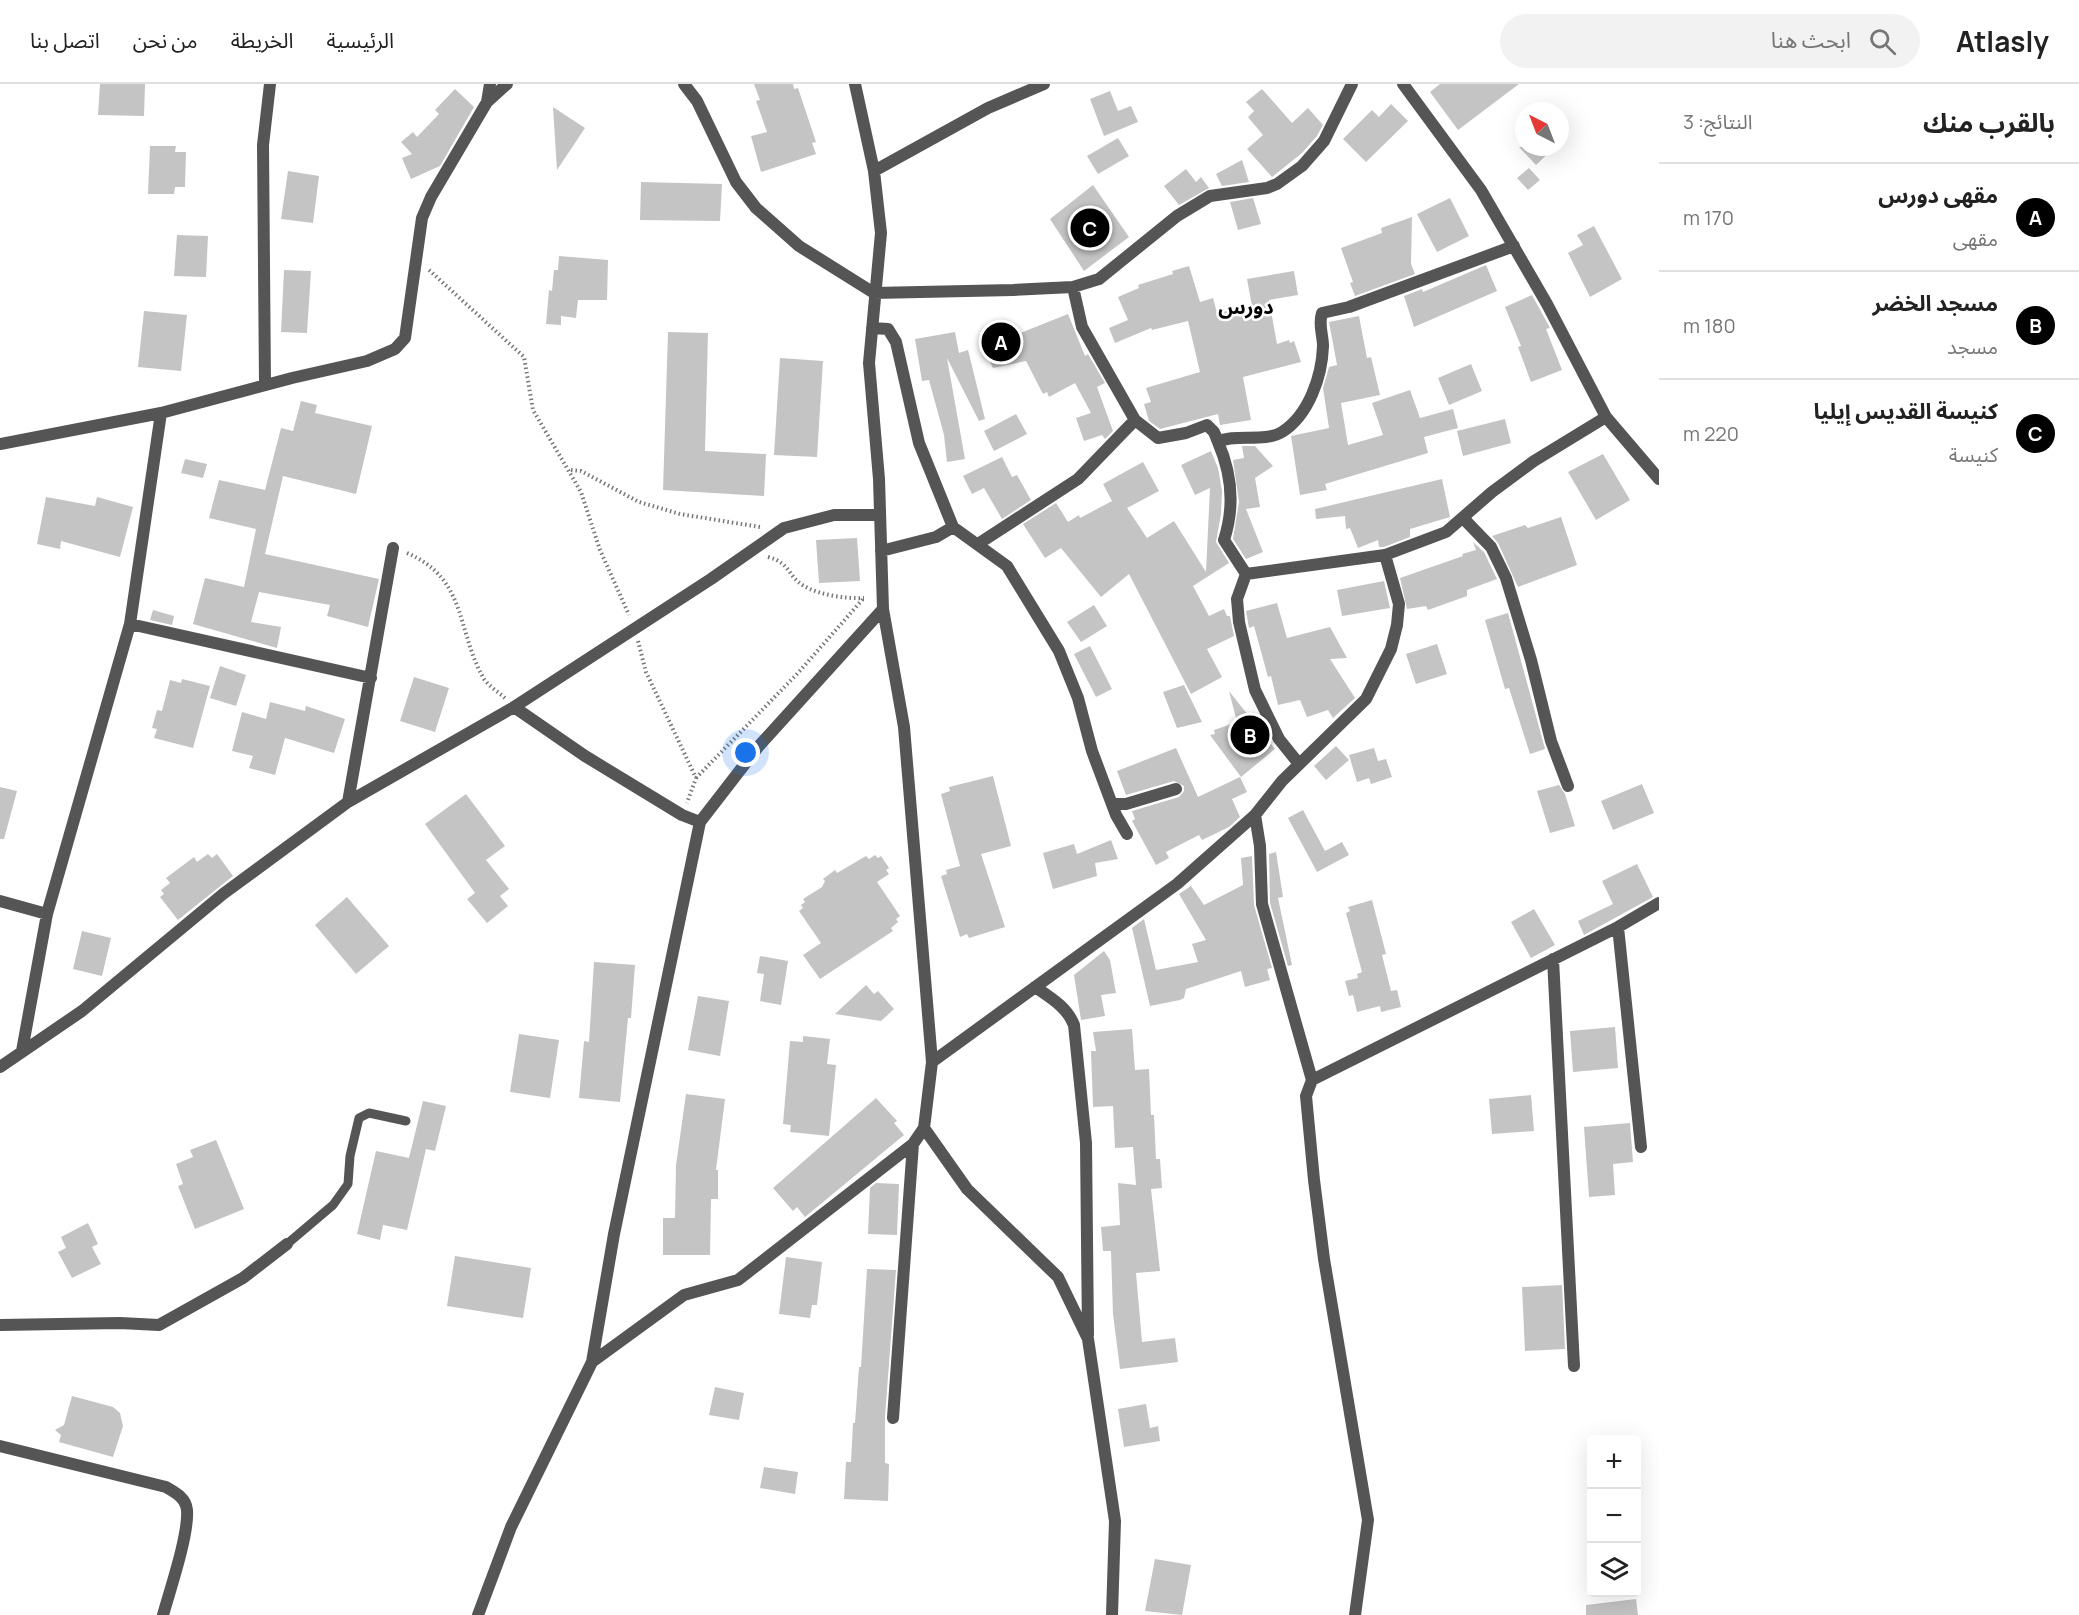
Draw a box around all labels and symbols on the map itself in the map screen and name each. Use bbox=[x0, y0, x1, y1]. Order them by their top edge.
north arrow bbox=[1515, 102, 1569, 156]
pin: C bbox=[1070, 206, 1110, 250]
district label: دورس bbox=[1218, 293, 1274, 320]
pin: A bbox=[982, 320, 1020, 364]
pin: B bbox=[1230, 712, 1270, 758]
your location bbox=[731, 738, 760, 767]

